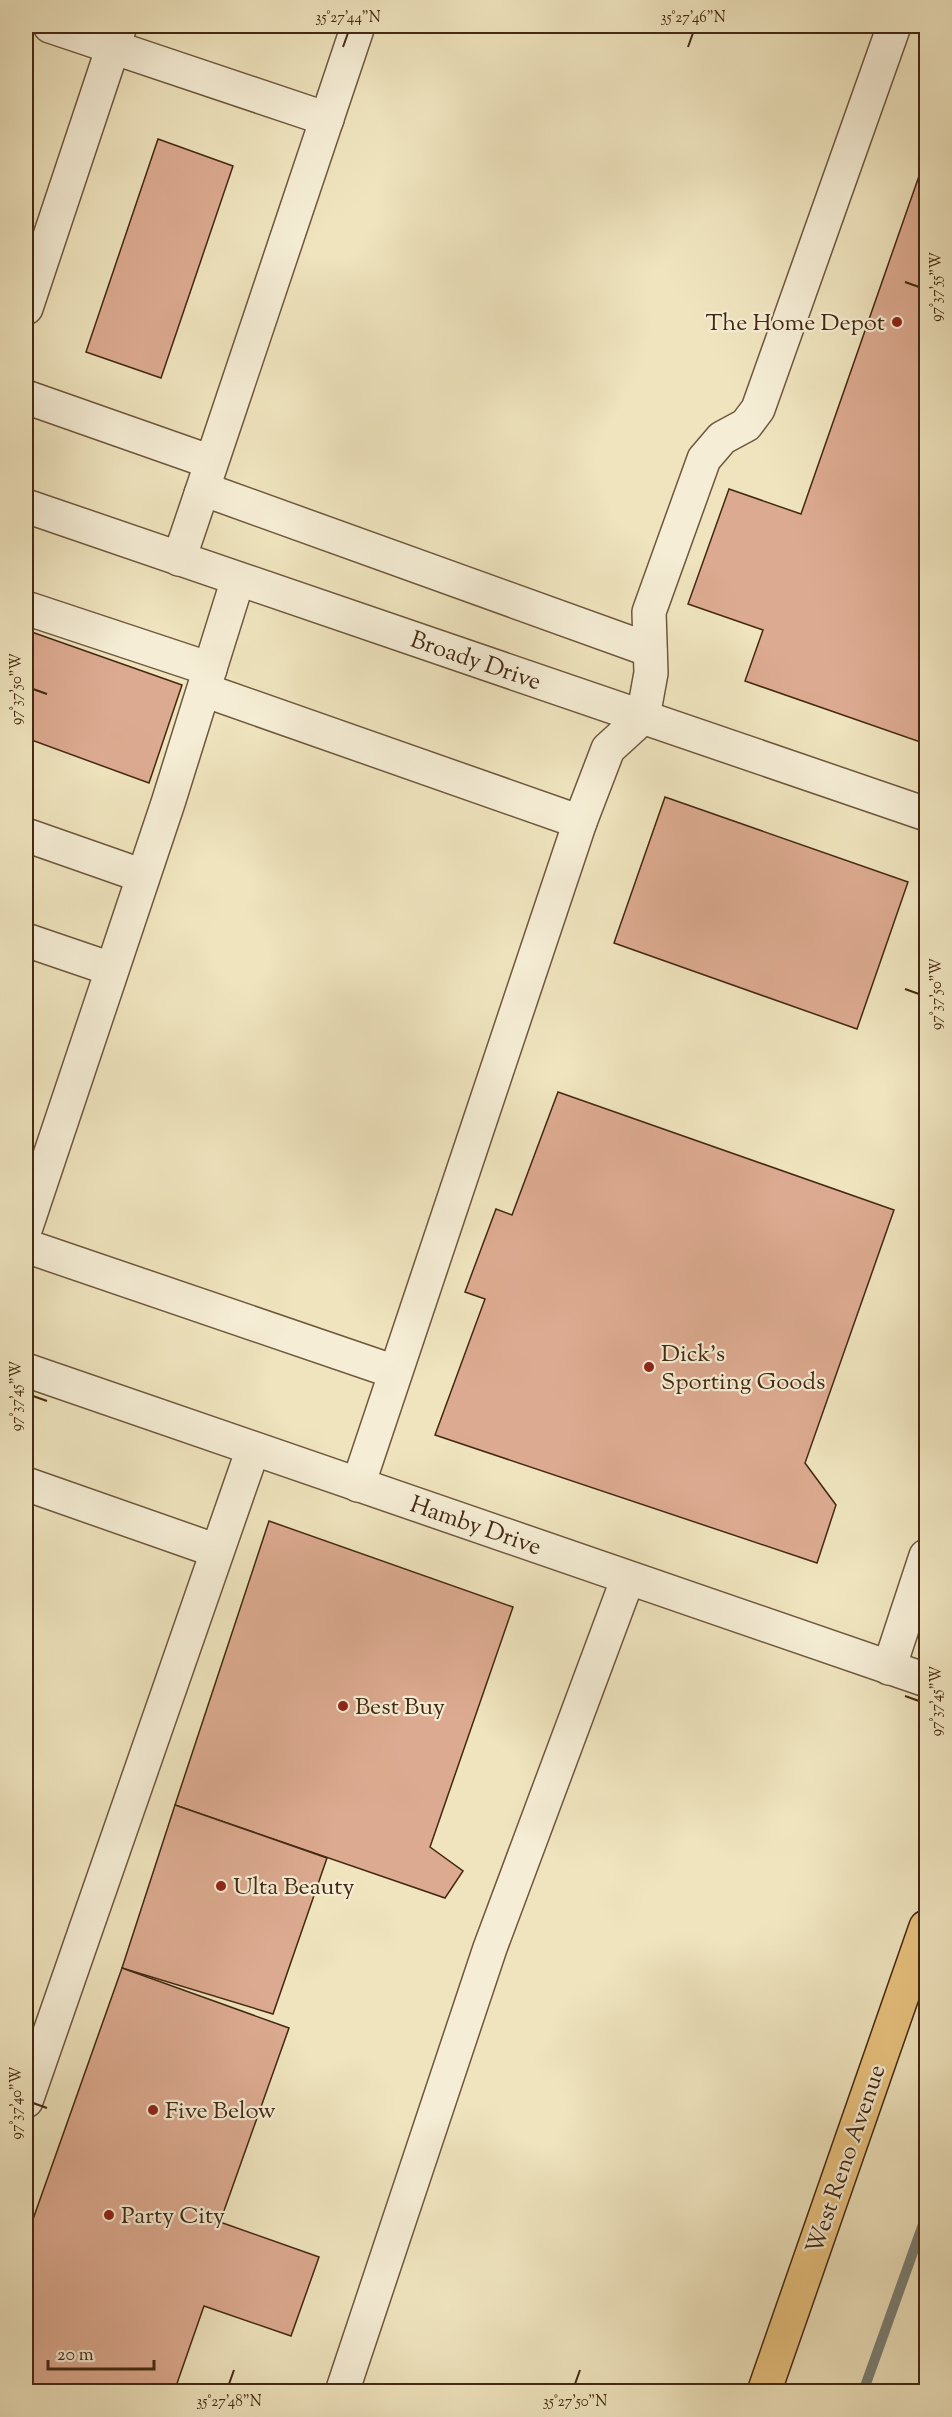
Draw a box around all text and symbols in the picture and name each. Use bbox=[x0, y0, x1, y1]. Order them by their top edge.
text: 35°27'44"N bbox=[315, 8, 381, 29]
text: 35°27'46"N bbox=[660, 8, 726, 29]
text: 97°37'55"W bbox=[927, 252, 948, 322]
place label: The Home Depot bbox=[705, 307, 885, 341]
marker: The Home Depot bbox=[890, 315, 904, 329]
street label: Broady Drive bbox=[405, 624, 545, 700]
text: 97°37'50"W bbox=[7, 653, 28, 725]
text: 97°37'50"W bbox=[927, 958, 948, 1030]
place label: Dick's Sporting Goods bbox=[661, 1338, 825, 1400]
text: 97°37'45"W bbox=[7, 1360, 28, 1431]
marker: Dick's Sporting Goods bbox=[642, 1360, 656, 1374]
street label: Hamby Drive bbox=[405, 1489, 546, 1565]
text: 97°37'45"W bbox=[927, 1665, 948, 1736]
place label: Best Buy bbox=[355, 1691, 445, 1725]
marker: Best Buy bbox=[336, 1699, 350, 1713]
place label: Ulta Beauty bbox=[233, 1871, 354, 1905]
marker: Ulta Beauty bbox=[214, 1879, 228, 1893]
street label: West Reno Avenue bbox=[799, 2060, 895, 2259]
text: 97°37'40"W bbox=[7, 2066, 28, 2139]
place label: Five Below bbox=[165, 2095, 276, 2129]
marker: Five Below bbox=[146, 2103, 160, 2117]
place label: Party City bbox=[121, 2200, 225, 2234]
marker: Party City bbox=[102, 2208, 116, 2222]
scale bar bbox=[48, 2333, 154, 2371]
text: 20 m bbox=[57, 2343, 94, 2369]
text: 35°27'48"N bbox=[196, 2392, 262, 2413]
text: 35°27'50"N bbox=[543, 2392, 607, 2413]

